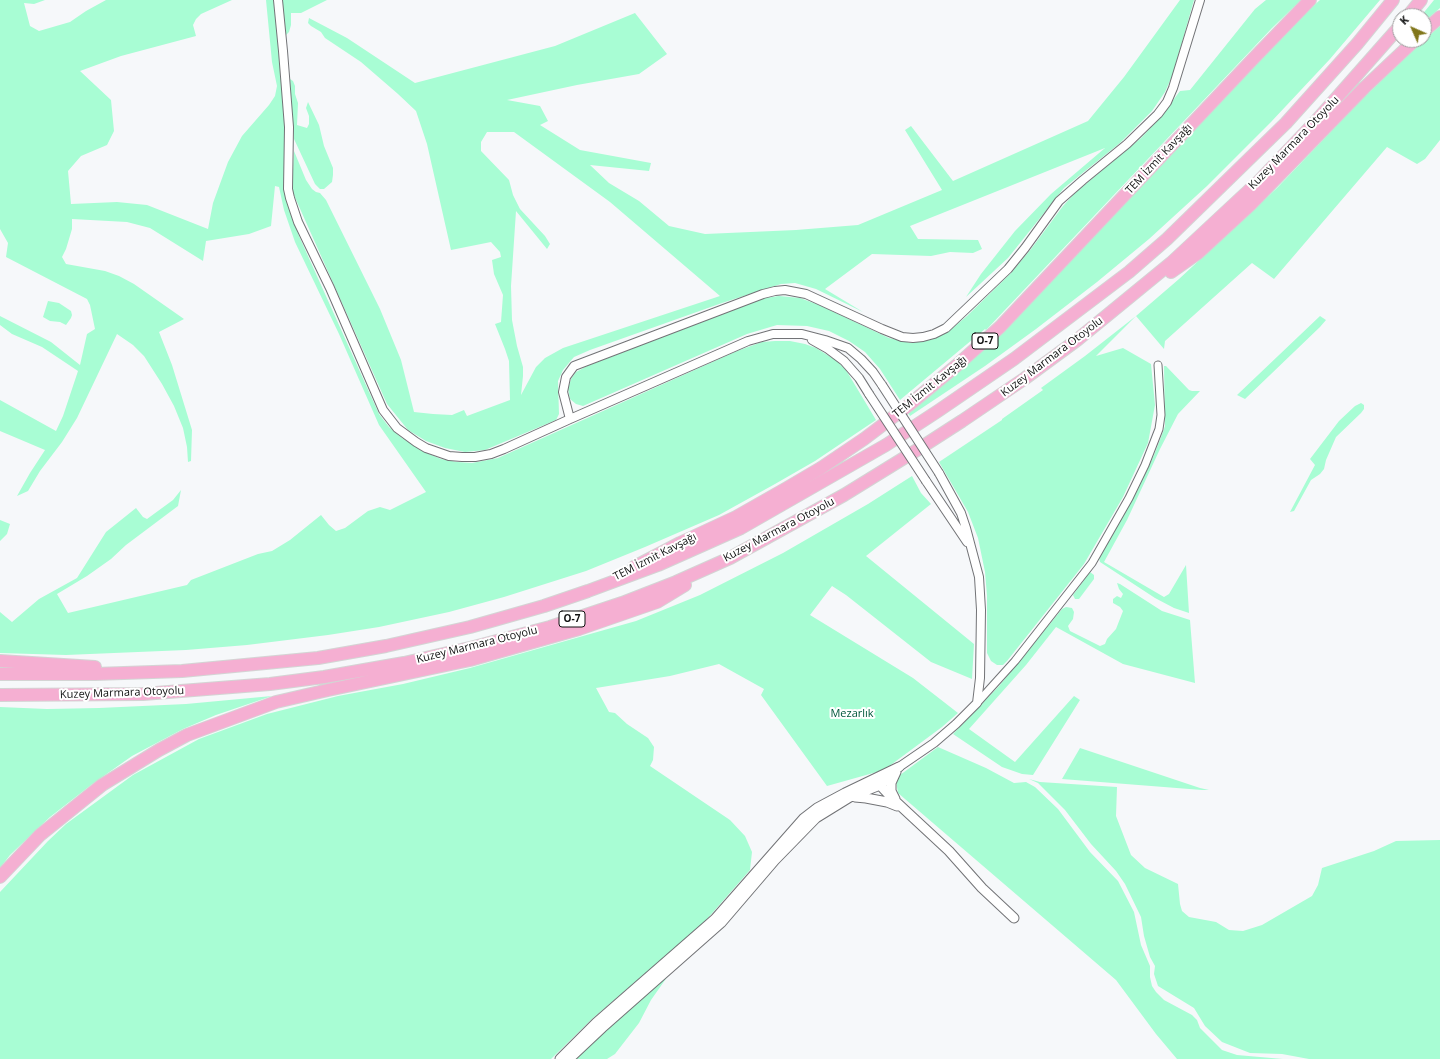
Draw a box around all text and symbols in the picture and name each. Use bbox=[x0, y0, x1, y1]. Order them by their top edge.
north arrow bbox=[1392, 8, 1432, 48]
text: K bbox=[1396, 12, 1412, 28]
street label: Kuzey Marmara Otoyolu bbox=[1246, 94, 1342, 192]
street label: TEM İzmit Kavşağı bbox=[1123, 121, 1195, 197]
street label: Kuzey Marmara Otoyolu bbox=[998, 314, 1106, 400]
road number: O-7 bbox=[972, 333, 998, 349]
street label: TEM İzmit Kavşağı bbox=[890, 353, 970, 421]
street label: Kuzey Marmara Otoyolu bbox=[721, 495, 837, 565]
street label: TEM İzmit Kavşağı bbox=[611, 530, 699, 584]
road number: O-7 bbox=[559, 611, 585, 627]
street label: Kuzey Marmara Otoyolu bbox=[415, 624, 539, 666]
street label: Kuzey Marmara Otoyolu bbox=[60, 684, 184, 702]
park label: Mezarlık bbox=[830, 707, 874, 721]

